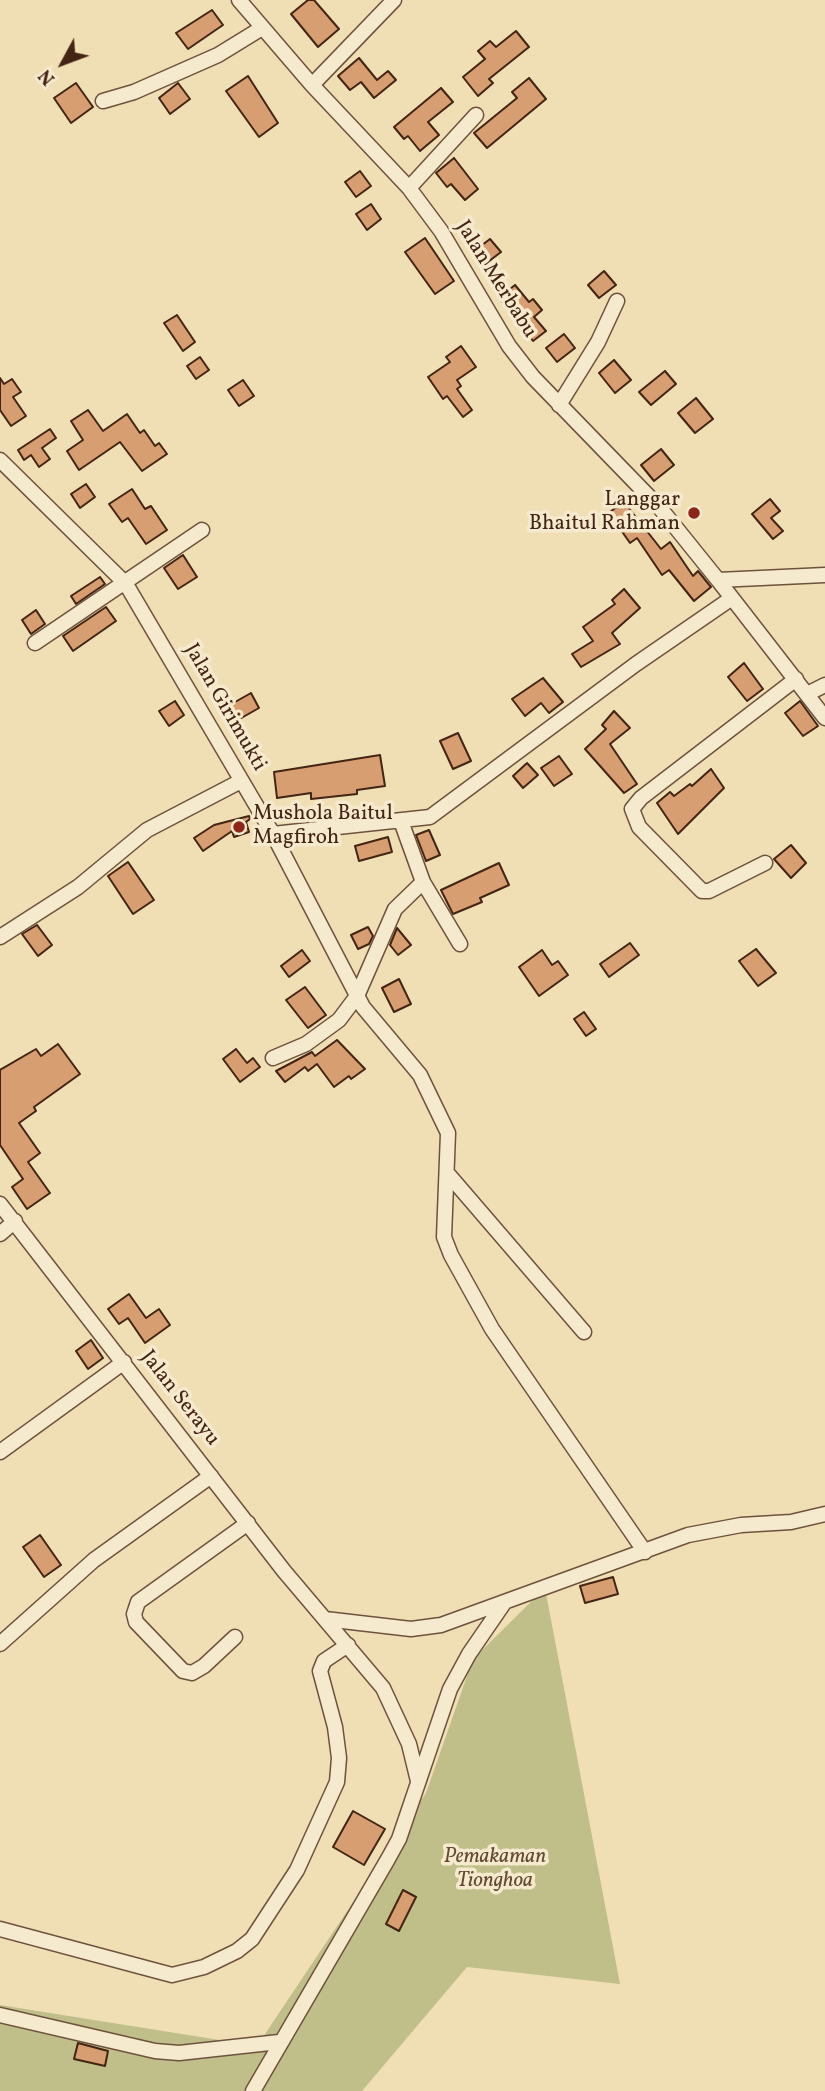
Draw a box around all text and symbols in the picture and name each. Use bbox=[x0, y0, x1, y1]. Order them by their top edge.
north arrow bbox=[28, 28, 98, 98]
text: N bbox=[33, 63, 61, 91]
street label: Jalan Merbabu bbox=[449, 217, 541, 343]
place label: Langgar Bhaitul Rahman bbox=[529, 488, 680, 538]
marker: Langgar Bhaitul Rahman bbox=[686, 505, 702, 521]
street label: Jalan Girimukti bbox=[177, 640, 271, 776]
place label: Mushola Baitul Magfiroh bbox=[253, 802, 393, 852]
marker: Mushola Baitul Magfiroh bbox=[231, 819, 247, 835]
street label: Jalan Serayu bbox=[134, 1346, 224, 1452]
park label: Pemakaman Tionghoa bbox=[444, 1845, 546, 1895]

